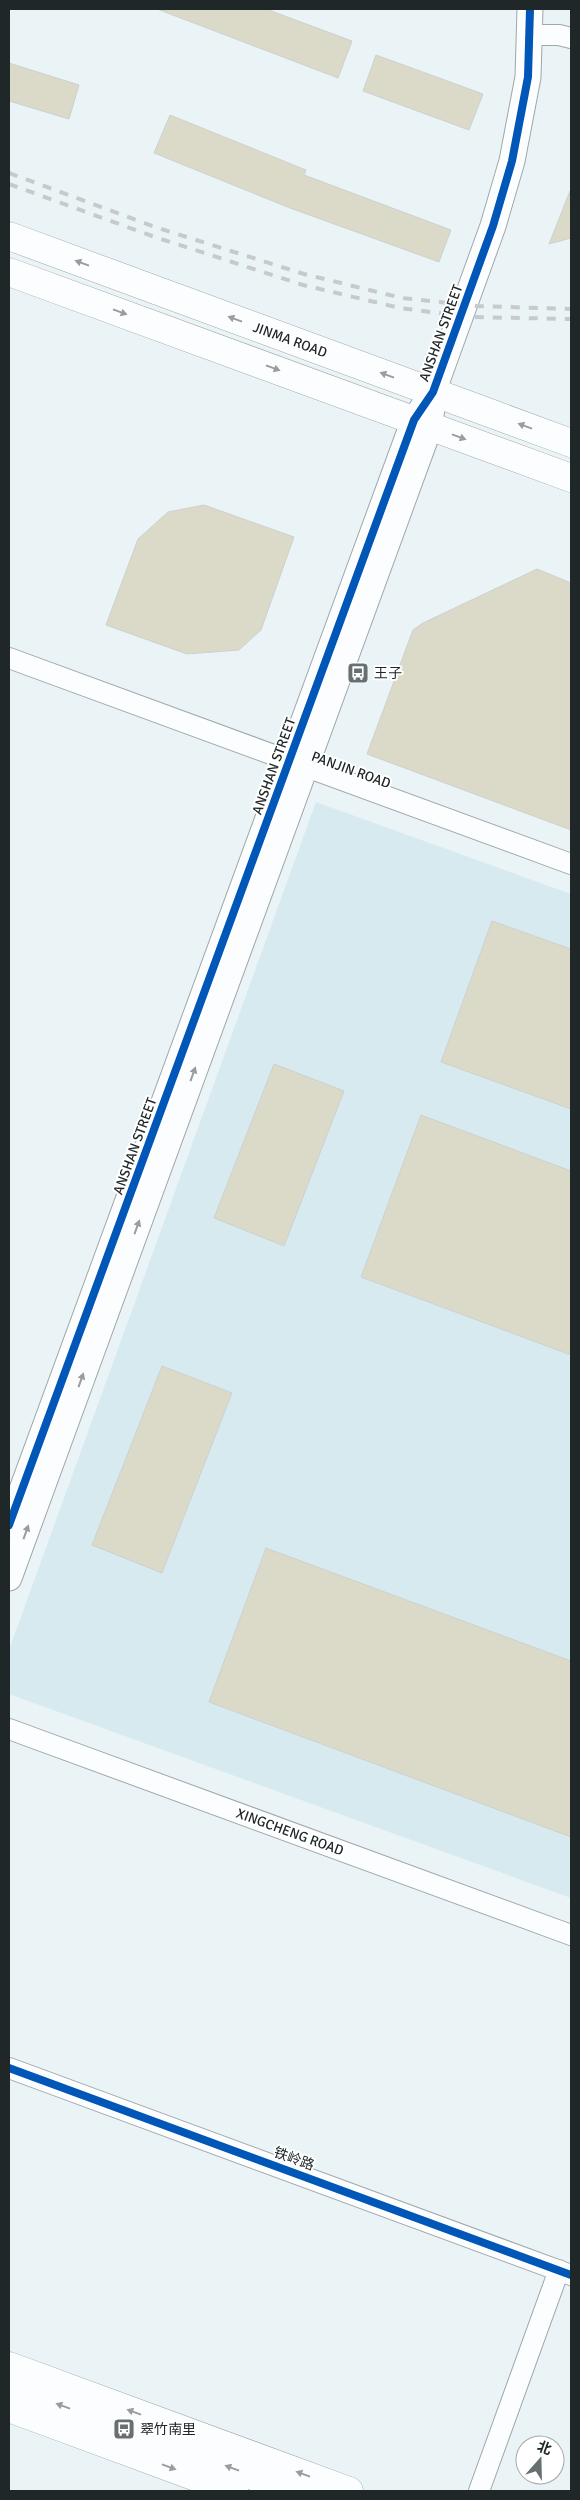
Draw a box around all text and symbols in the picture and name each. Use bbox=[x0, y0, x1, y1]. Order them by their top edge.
one-way arrow bbox=[74, 259, 89, 267]
street label: ANSHAN STREET bbox=[416, 282, 466, 384]
one-way arrow bbox=[113, 308, 128, 316]
one-way arrow bbox=[227, 315, 242, 322]
street label: JINMA ROAD bbox=[251, 319, 329, 361]
one-way arrow bbox=[266, 364, 281, 372]
one-way arrow bbox=[379, 371, 394, 379]
one-way arrow bbox=[518, 422, 533, 429]
one-way arrow bbox=[452, 434, 467, 441]
bus stop icon: 王子 bbox=[346, 661, 370, 685]
place label: 王子 bbox=[374, 665, 402, 682]
street label: ANSHAN STREET bbox=[249, 715, 299, 817]
street label: PANJIN ROAD bbox=[309, 748, 393, 792]
one-way arrow bbox=[190, 1067, 197, 1082]
street label: ANSHAN STREET bbox=[110, 1095, 160, 1197]
one-way arrow bbox=[133, 1219, 141, 1234]
one-way arrow bbox=[78, 1372, 85, 1387]
one-way arrow bbox=[22, 1524, 30, 1539]
street label: XINGCHENG ROAD bbox=[234, 1805, 346, 1859]
street label: 铁岭路 bbox=[271, 2144, 317, 2174]
one-way arrow bbox=[55, 2402, 70, 2410]
one-way arrow bbox=[126, 2408, 141, 2416]
bus stop icon: 翠竹南里 bbox=[112, 2417, 136, 2441]
place label: 翠竹南里 bbox=[140, 2421, 196, 2438]
north arrow bbox=[515, 2435, 565, 2485]
text: 北 bbox=[535, 2438, 554, 2459]
one-way arrow bbox=[162, 2464, 177, 2471]
one-way arrow bbox=[224, 2464, 239, 2471]
one-way arrow bbox=[295, 2470, 310, 2478]

